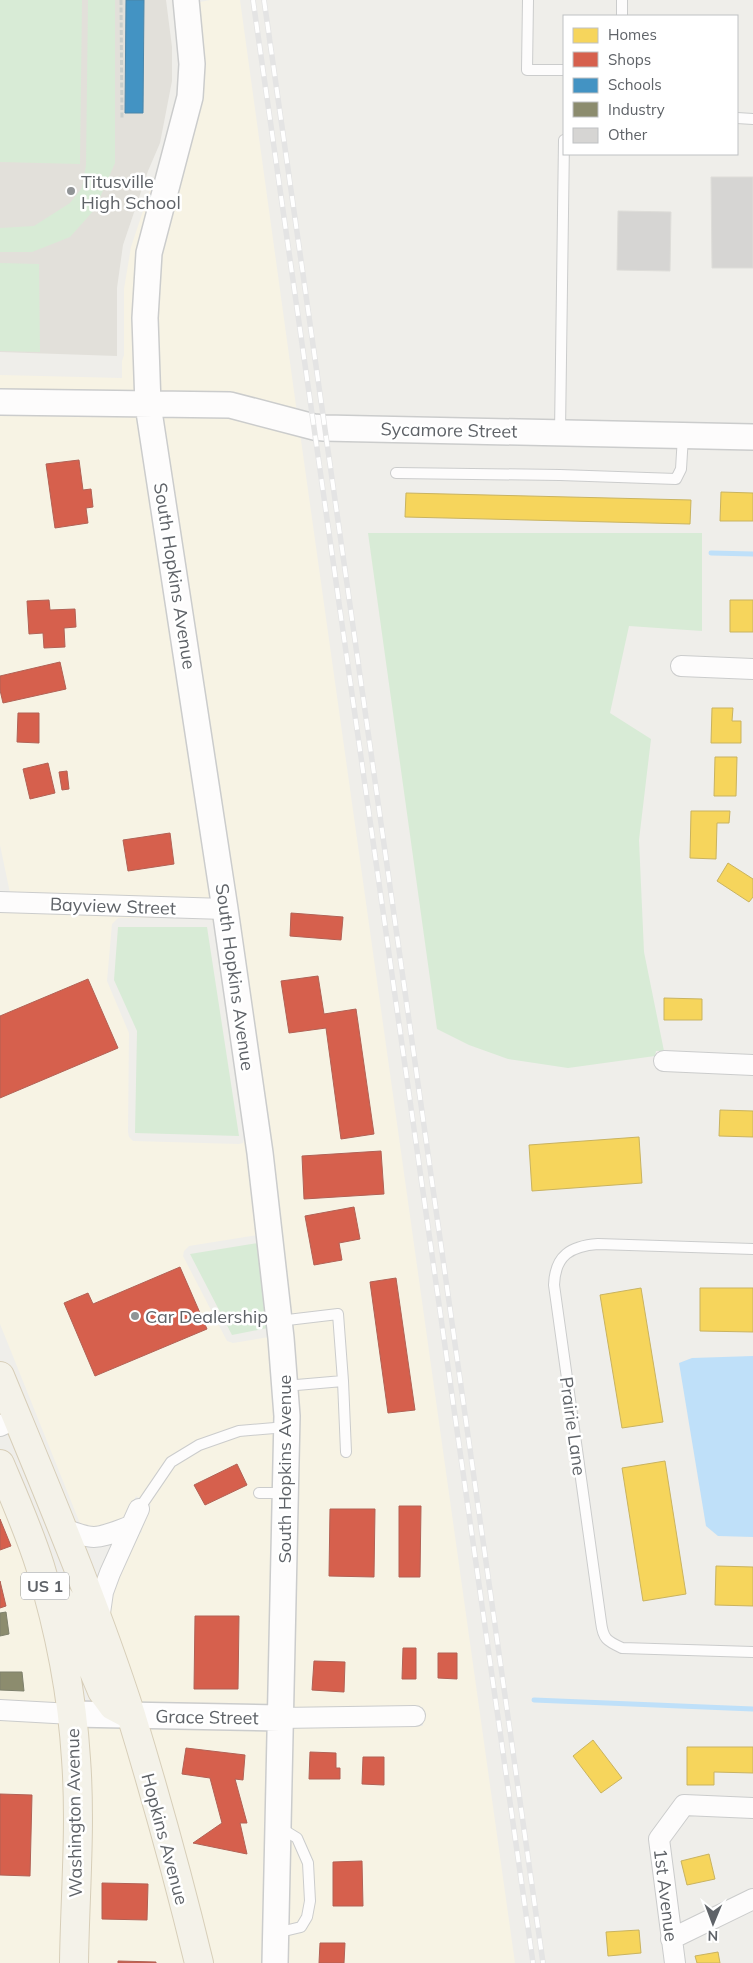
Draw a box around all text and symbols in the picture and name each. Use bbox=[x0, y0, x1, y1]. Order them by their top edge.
legend bbox=[563, 15, 738, 155]
text: Homes bbox=[608, 25, 657, 44]
text: Shops bbox=[608, 50, 651, 69]
text: Schools bbox=[608, 75, 662, 94]
text: Industry bbox=[608, 100, 665, 119]
text: Other bbox=[608, 125, 648, 144]
place label: Titusville High School bbox=[81, 170, 181, 214]
marker: Titusville High School bbox=[65, 185, 77, 197]
street label: Sycamore Street bbox=[380, 417, 518, 443]
street label: South Hopkins Avenue bbox=[149, 481, 201, 671]
street label: South Hopkins Avenue bbox=[210, 882, 260, 1072]
street label: Bayview Street bbox=[49, 892, 177, 920]
place label: Car Dealership bbox=[145, 1305, 268, 1328]
marker: Car Dealership bbox=[129, 1310, 141, 1322]
street label: South Hopkins Avenue bbox=[273, 1375, 296, 1563]
street label: Prairie Lane bbox=[555, 1375, 591, 1477]
road number: US 1 bbox=[21, 1572, 69, 1600]
street label: Grace Street bbox=[155, 1705, 259, 1729]
street label: Washington Avenue bbox=[61, 1728, 87, 1898]
street label: Hopkins Avenue bbox=[136, 1771, 194, 1907]
street label: 1st Avenue bbox=[649, 1847, 683, 1943]
north arrow bbox=[688, 1898, 738, 1948]
text: N bbox=[707, 1927, 718, 1945]

